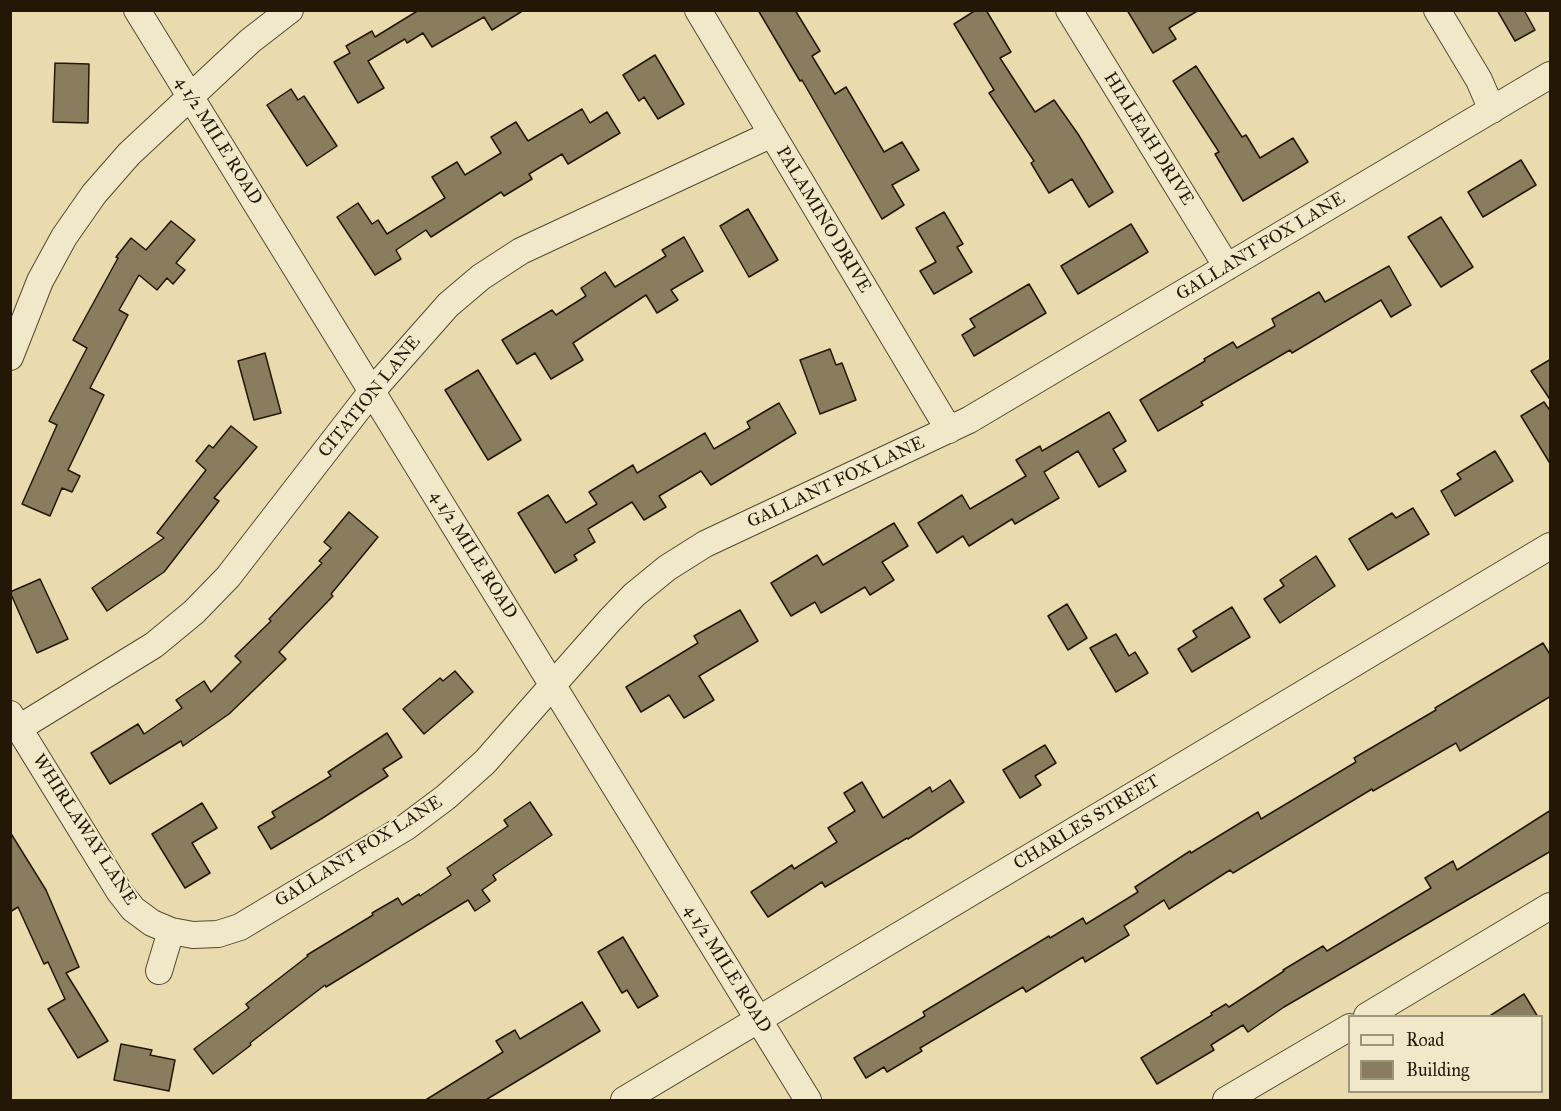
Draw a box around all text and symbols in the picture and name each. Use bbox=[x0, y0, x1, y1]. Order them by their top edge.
street label: HIALEAH DRIVE bbox=[1098, 68, 1198, 210]
street label: 4 1/2 MILE ROAD bbox=[170, 73, 266, 209]
street label: PALAMINO DRIVE bbox=[771, 143, 875, 297]
street label: GALLANT FOX LANE bbox=[1173, 188, 1349, 306]
street label: CITATION LANE bbox=[314, 332, 426, 462]
street label: GALLANT FOX LANE bbox=[744, 432, 928, 534]
street label: 4 1/2 MILE ROAD bbox=[425, 487, 521, 623]
street label: WHIRLAWAY LANE bbox=[27, 751, 141, 909]
street label: CHARLES STREET bbox=[1010, 771, 1164, 875]
street label: GALLANT FOX LANE bbox=[271, 792, 447, 912]
street label: 4 1/2 MILE ROAD bbox=[679, 901, 775, 1037]
legend bbox=[1348, 1015, 1543, 1093]
text: Road bbox=[1406, 1029, 1444, 1051]
text: Building bbox=[1406, 1059, 1469, 1081]

